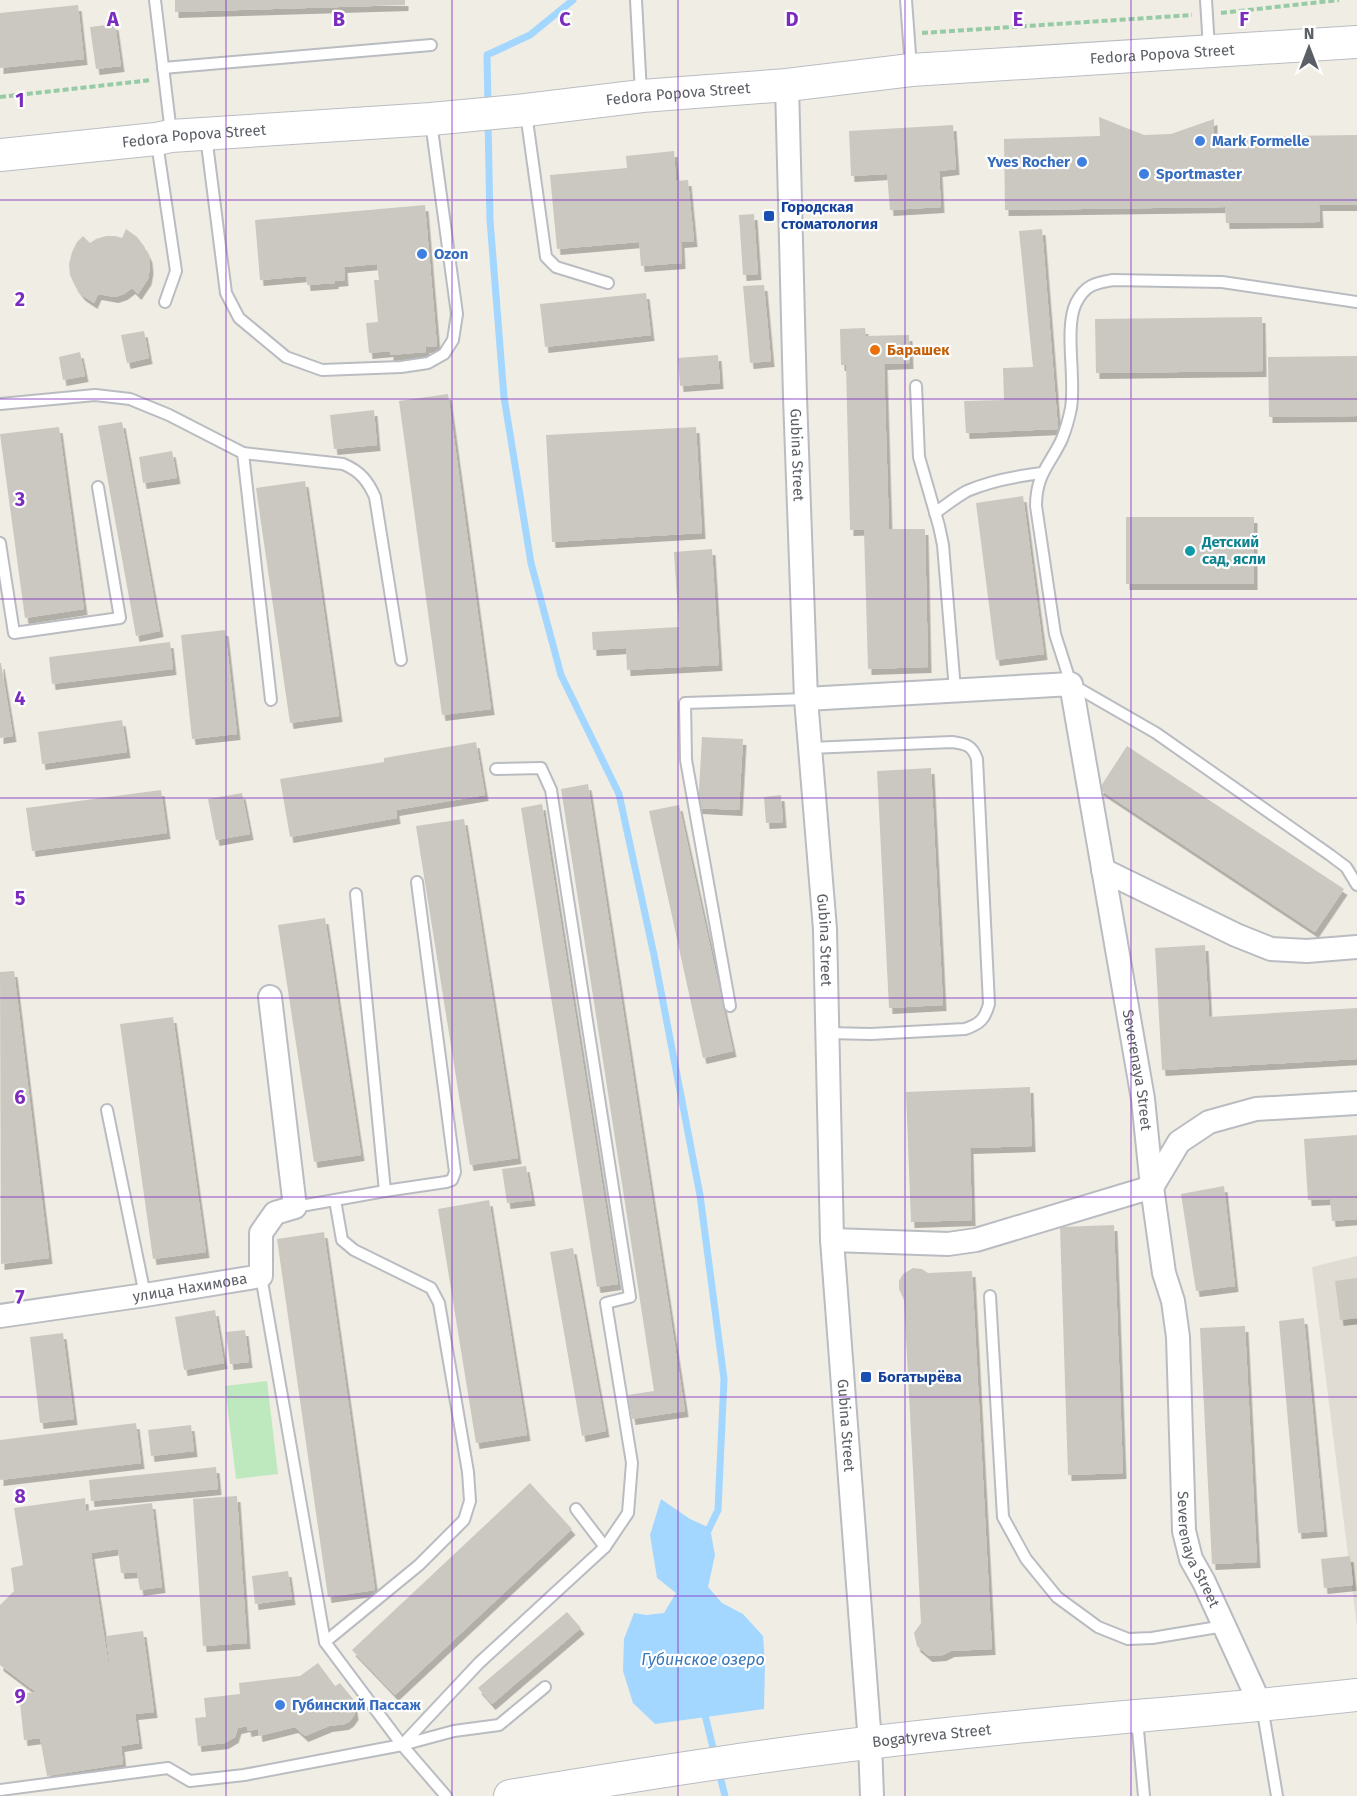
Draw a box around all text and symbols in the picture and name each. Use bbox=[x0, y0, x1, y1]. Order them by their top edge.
text: A bbox=[106, 7, 120, 31]
text: B bbox=[333, 7, 345, 31]
text: C bbox=[559, 7, 571, 31]
text: D bbox=[785, 7, 799, 31]
text: E bbox=[1013, 7, 1023, 31]
text: F bbox=[1239, 7, 1249, 31]
north arrow bbox=[1279, 18, 1339, 78]
text: N bbox=[1304, 24, 1314, 43]
street label: Fedora Popova Street bbox=[1089, 41, 1236, 68]
street label: Fedora Popova Street bbox=[605, 79, 751, 109]
text: 1 bbox=[15, 88, 25, 112]
street label: Fedora Popova Street bbox=[121, 121, 267, 151]
place label: Mark Formelle bbox=[1212, 132, 1310, 150]
marker: Mark Formelle bbox=[1193, 134, 1207, 148]
place label: Yves Rocher bbox=[986, 153, 1071, 171]
marker: Yves Rocher bbox=[1075, 155, 1089, 169]
place label: Sportmaster bbox=[1156, 165, 1243, 183]
marker: Sportmaster bbox=[1137, 167, 1151, 181]
place label: Городская стоматология bbox=[781, 198, 878, 233]
marker: Городская стоматология bbox=[762, 209, 776, 223]
place label: Ozon bbox=[434, 245, 468, 263]
marker: Ozon bbox=[415, 247, 429, 261]
text: 2 bbox=[15, 287, 25, 311]
place label: Барашек bbox=[887, 341, 950, 359]
marker: Барашек bbox=[868, 343, 882, 357]
street label: Gubina Street bbox=[786, 408, 808, 502]
text: 3 bbox=[14, 487, 25, 511]
place label: Детский сад, ясли bbox=[1201, 533, 1266, 568]
marker: Детский сад, ясли bbox=[1183, 544, 1197, 558]
text: 4 bbox=[14, 686, 26, 710]
text: 5 bbox=[15, 886, 26, 910]
street label: Gubina Street bbox=[813, 893, 835, 987]
street label: Severenaya Street bbox=[1119, 1008, 1155, 1132]
text: 6 bbox=[14, 1085, 26, 1109]
street label: улица Нахимова bbox=[131, 1269, 248, 1306]
text: 7 bbox=[15, 1285, 25, 1309]
place label: Богатырёва bbox=[878, 1368, 962, 1386]
marker: Богатырёва bbox=[859, 1370, 873, 1384]
street label: Gubina Street bbox=[834, 1378, 859, 1473]
text: 8 bbox=[14, 1484, 26, 1508]
street label: Severenaya Street bbox=[1174, 1491, 1224, 1611]
water label: Губинское озеро bbox=[641, 1650, 765, 1669]
text: 9 bbox=[14, 1684, 26, 1708]
place label: Губинский Пассаж bbox=[292, 1696, 421, 1714]
marker: Губинский Пассаж bbox=[273, 1698, 287, 1712]
street label: Bogatyreva Street bbox=[871, 1720, 993, 1751]

